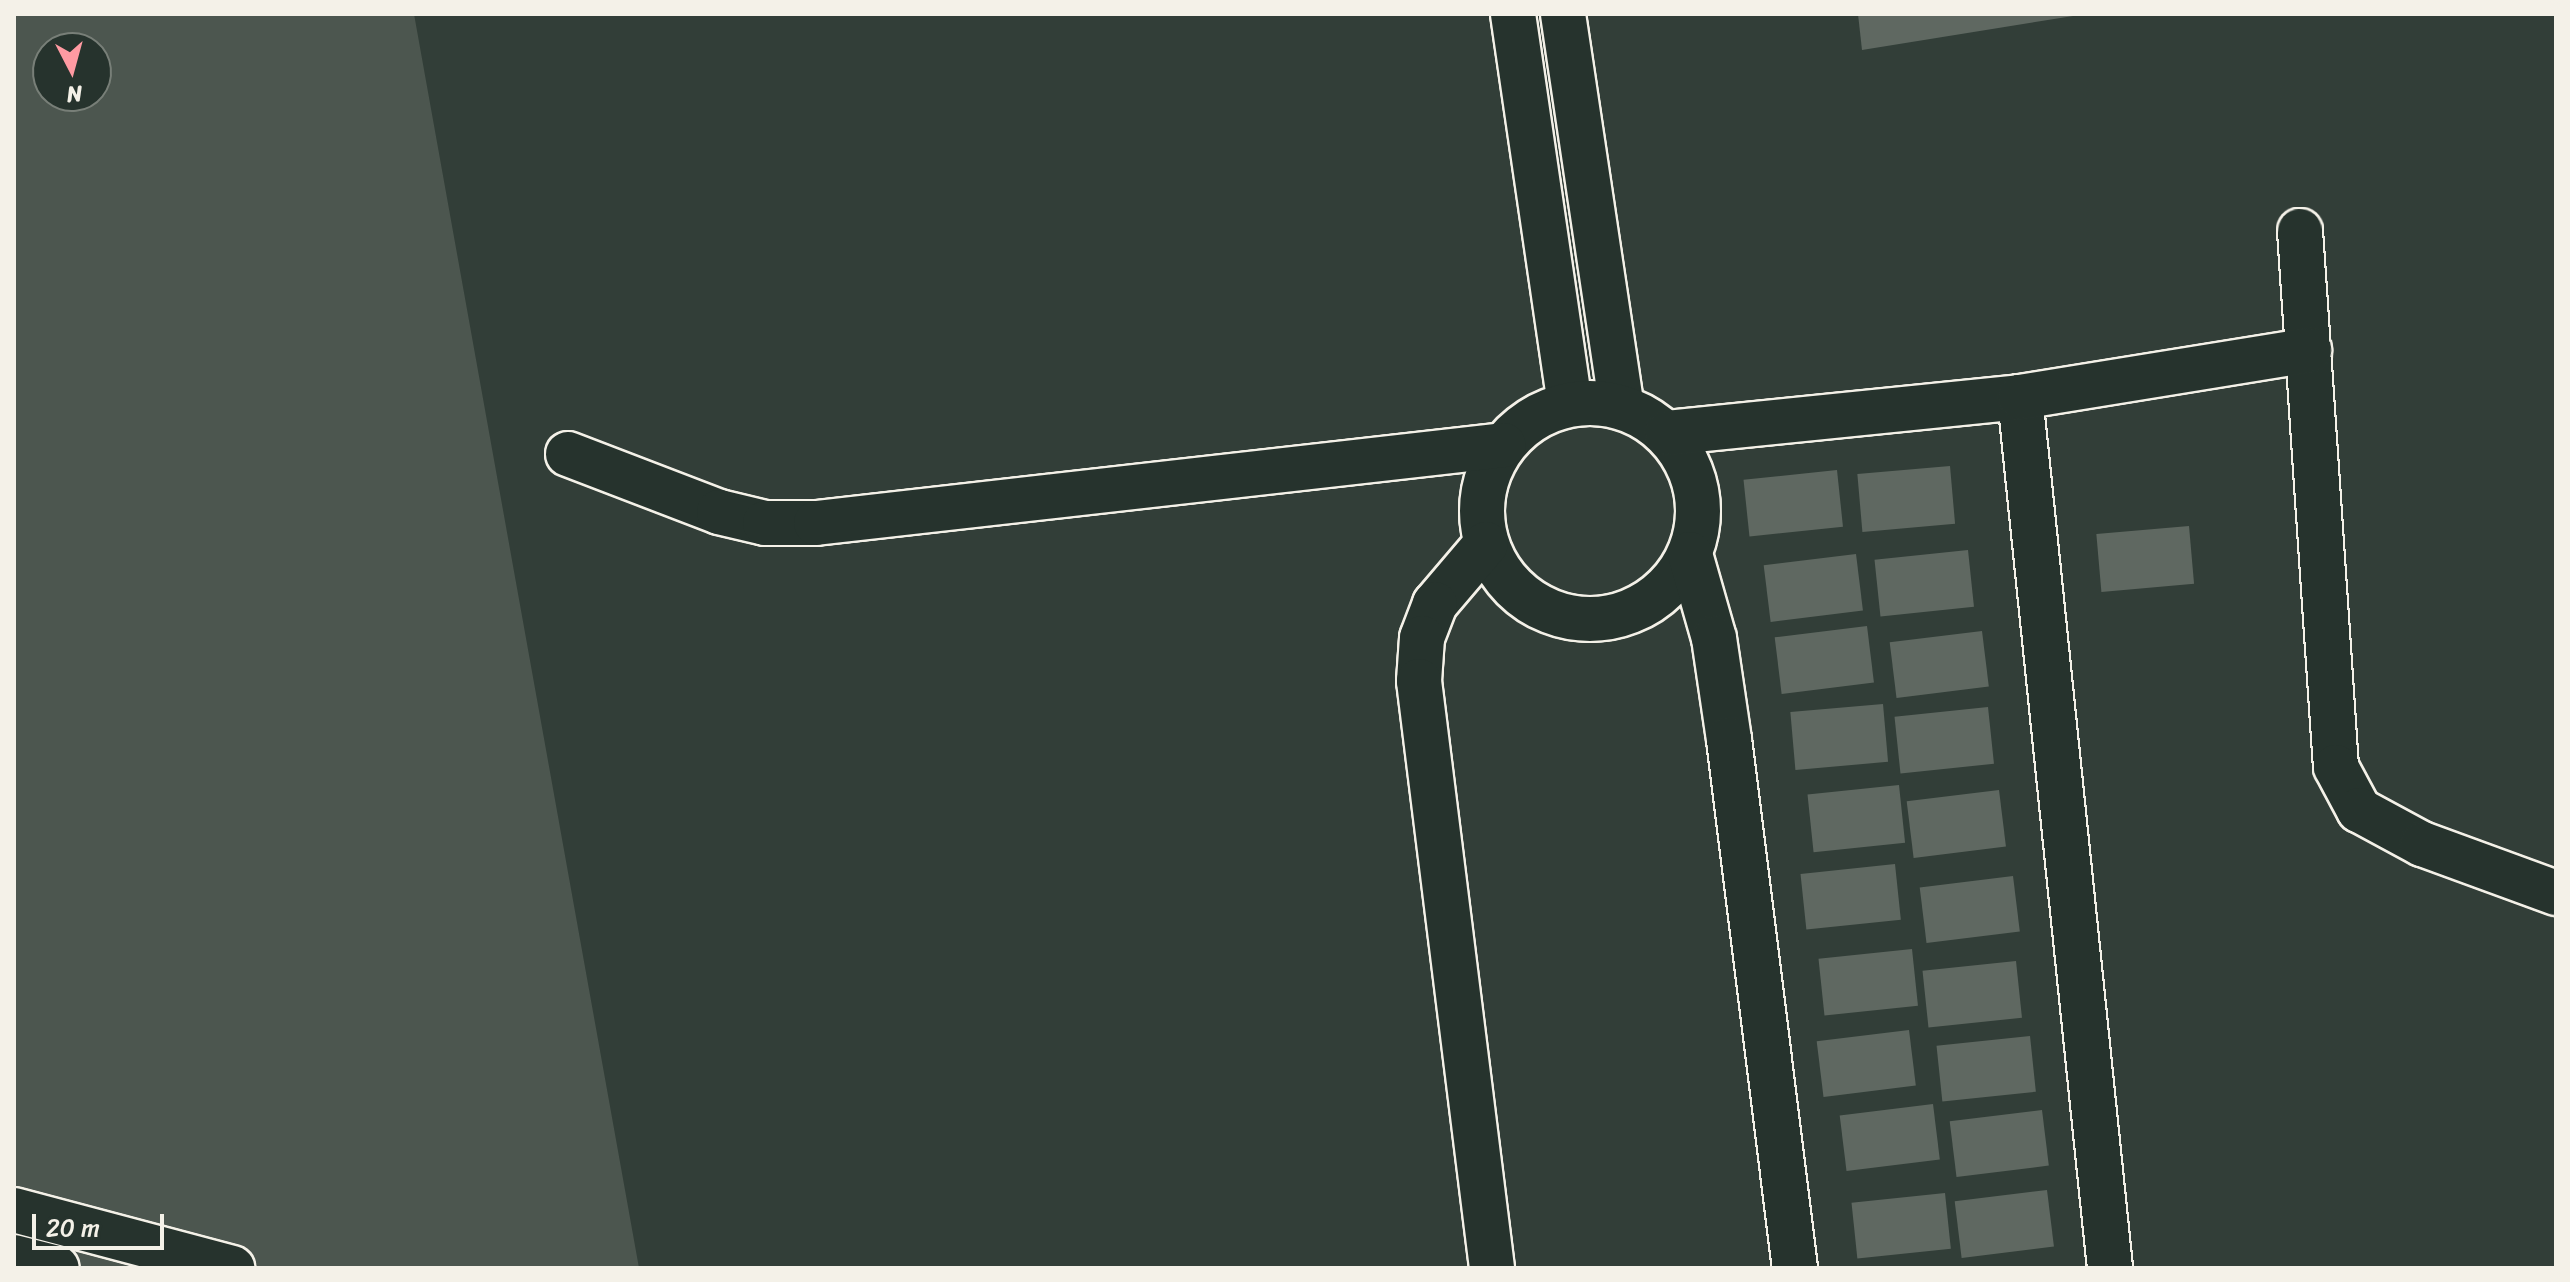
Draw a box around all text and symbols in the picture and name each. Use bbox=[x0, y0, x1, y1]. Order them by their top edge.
north arrow bbox=[32, 32, 112, 112]
text: N bbox=[65, 74, 84, 115]
scale bar bbox=[36, 1198, 168, 1248]
text: 20 m bbox=[46, 1207, 100, 1249]

